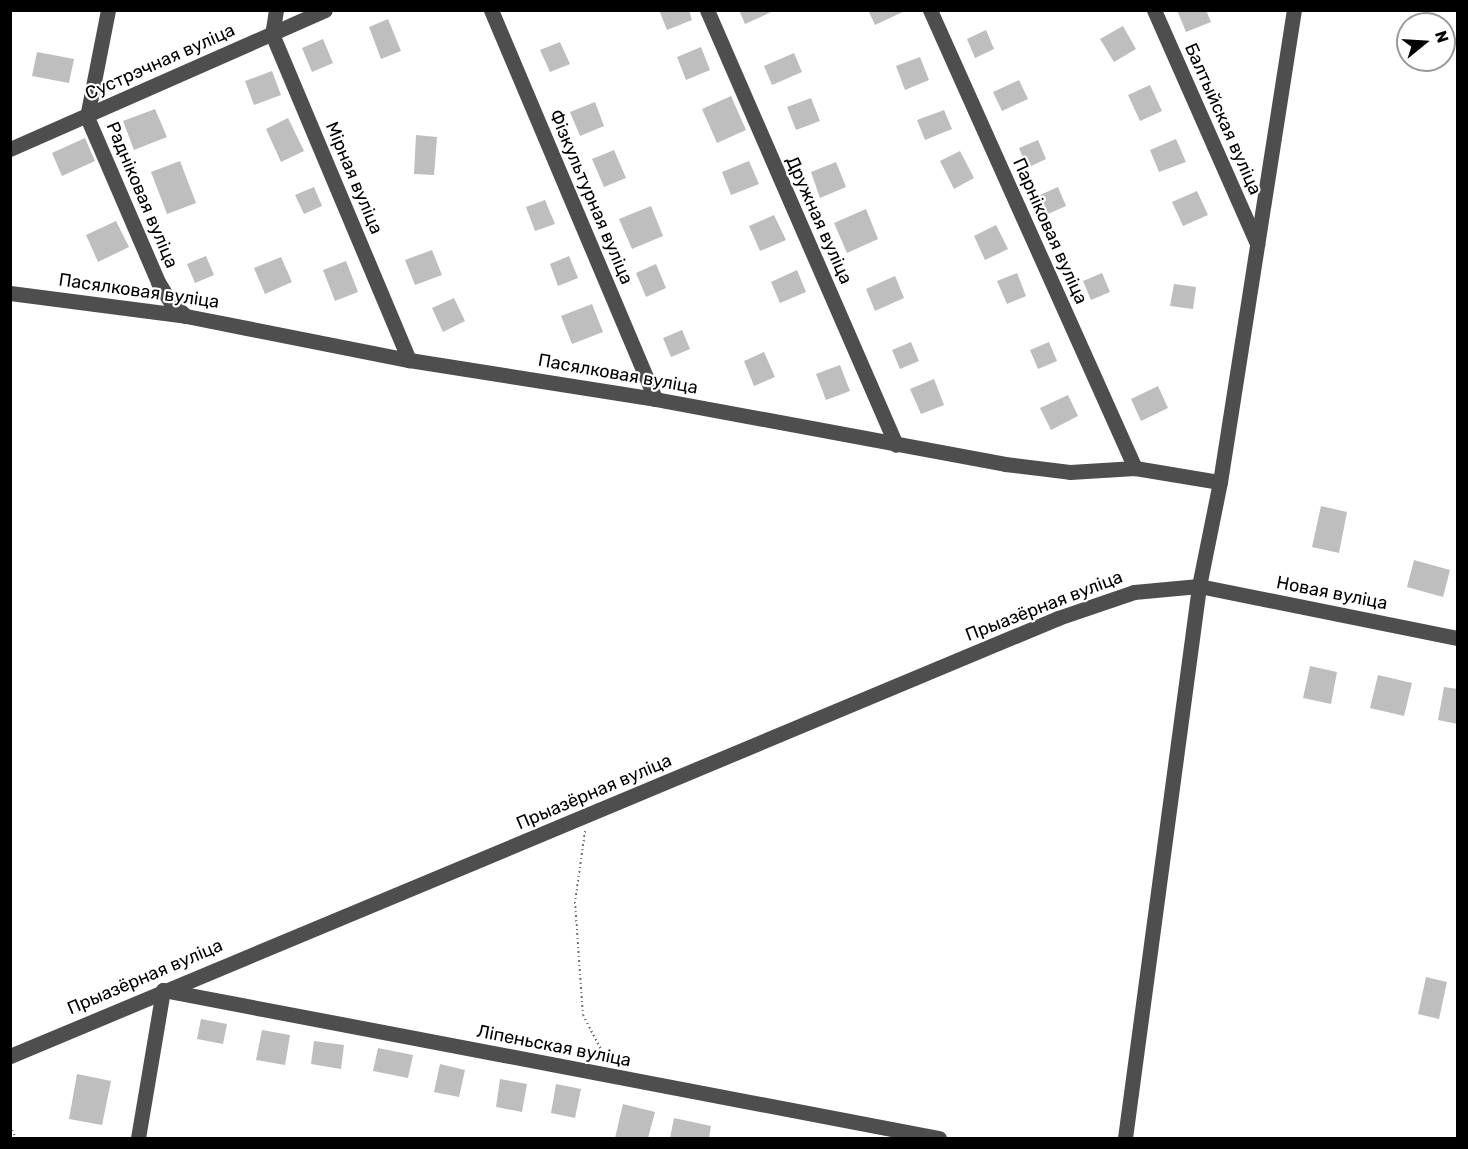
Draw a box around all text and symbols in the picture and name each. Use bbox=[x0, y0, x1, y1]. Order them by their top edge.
north arrow bbox=[1396, 12, 1456, 72]
street label: Сустрэчная вуліца bbox=[82, 19, 238, 105]
text: N bbox=[1431, 28, 1453, 45]
street label: Балтыйская вуліца bbox=[1180, 40, 1266, 198]
street label: Фізкультурная вуліца bbox=[544, 106, 638, 288]
street label: Радніковая вуліца bbox=[101, 119, 183, 271]
street label: Мірная вуліца bbox=[321, 119, 387, 237]
street label: Дружная вуліца bbox=[781, 153, 857, 287]
street label: Парніковая вуліца bbox=[1008, 154, 1092, 308]
street label: Пасялковая вуліца bbox=[57, 269, 221, 313]
street label: Пасялковая вуліца bbox=[536, 349, 700, 399]
street label: Прыазёрная вуліца bbox=[962, 566, 1126, 646]
street label: Новая вуліца bbox=[1275, 572, 1389, 614]
street label: Прыазёрная вуліца bbox=[513, 749, 675, 835]
street label: Прыазёрная вуліца bbox=[64, 934, 226, 1020]
street label: Ліпеньская вуліца bbox=[475, 1020, 633, 1072]

